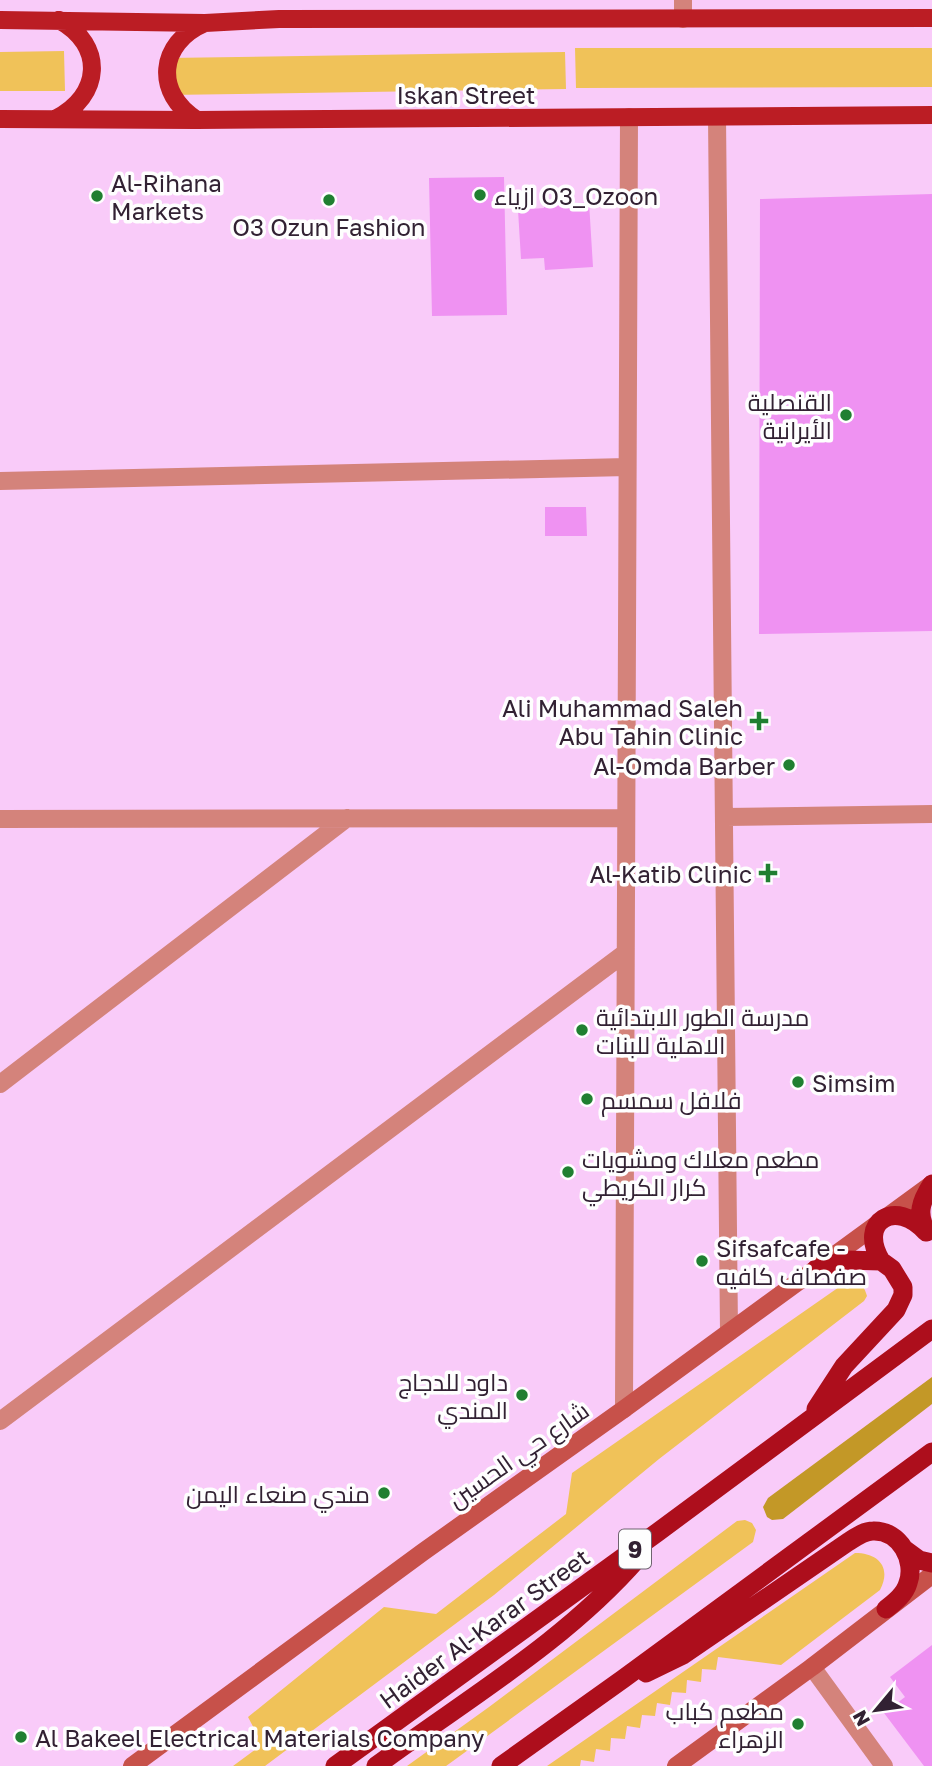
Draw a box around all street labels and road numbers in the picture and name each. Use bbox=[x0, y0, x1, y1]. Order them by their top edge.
street label: Iskan Street bbox=[397, 80, 535, 109]
street label: شارع حي الحسين bbox=[442, 1395, 597, 1518]
road number: 9 bbox=[619, 1530, 651, 1568]
street label: Haider Al-Karar Street bbox=[373, 1542, 595, 1714]

